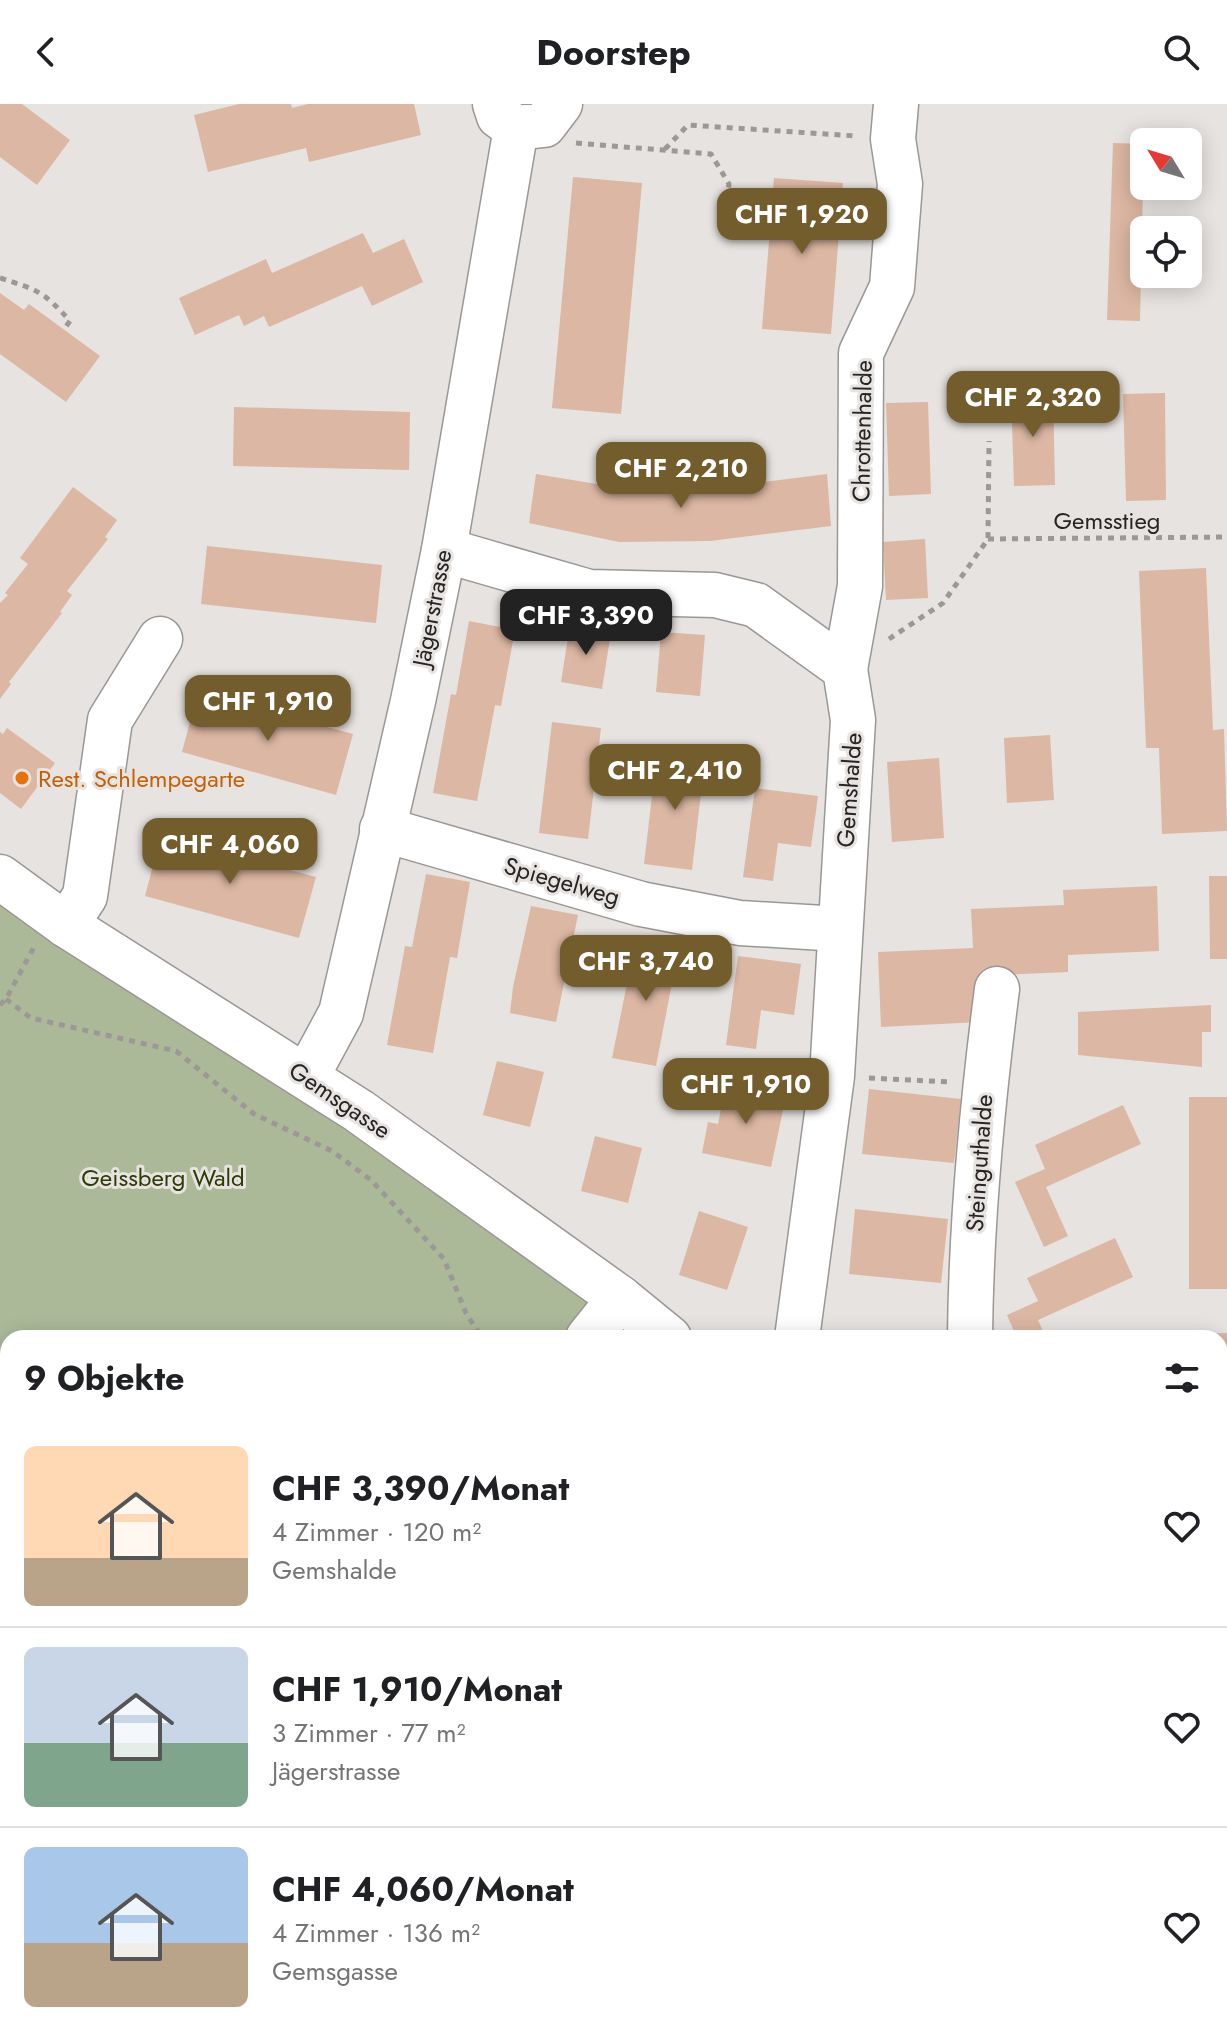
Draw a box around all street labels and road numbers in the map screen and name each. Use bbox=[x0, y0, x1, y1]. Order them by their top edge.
street label: Chrottenhalde bbox=[843, 360, 881, 502]
street label: Gemsstieg bbox=[1053, 503, 1161, 538]
street label: Jägerstrasse bbox=[403, 546, 460, 672]
street label: Gemshalde bbox=[828, 731, 870, 849]
street label: Spiegelweg bbox=[500, 848, 624, 914]
street label: Gemsgasse bbox=[282, 1053, 398, 1147]
street label: Steinguthalde bbox=[957, 1093, 1001, 1233]

